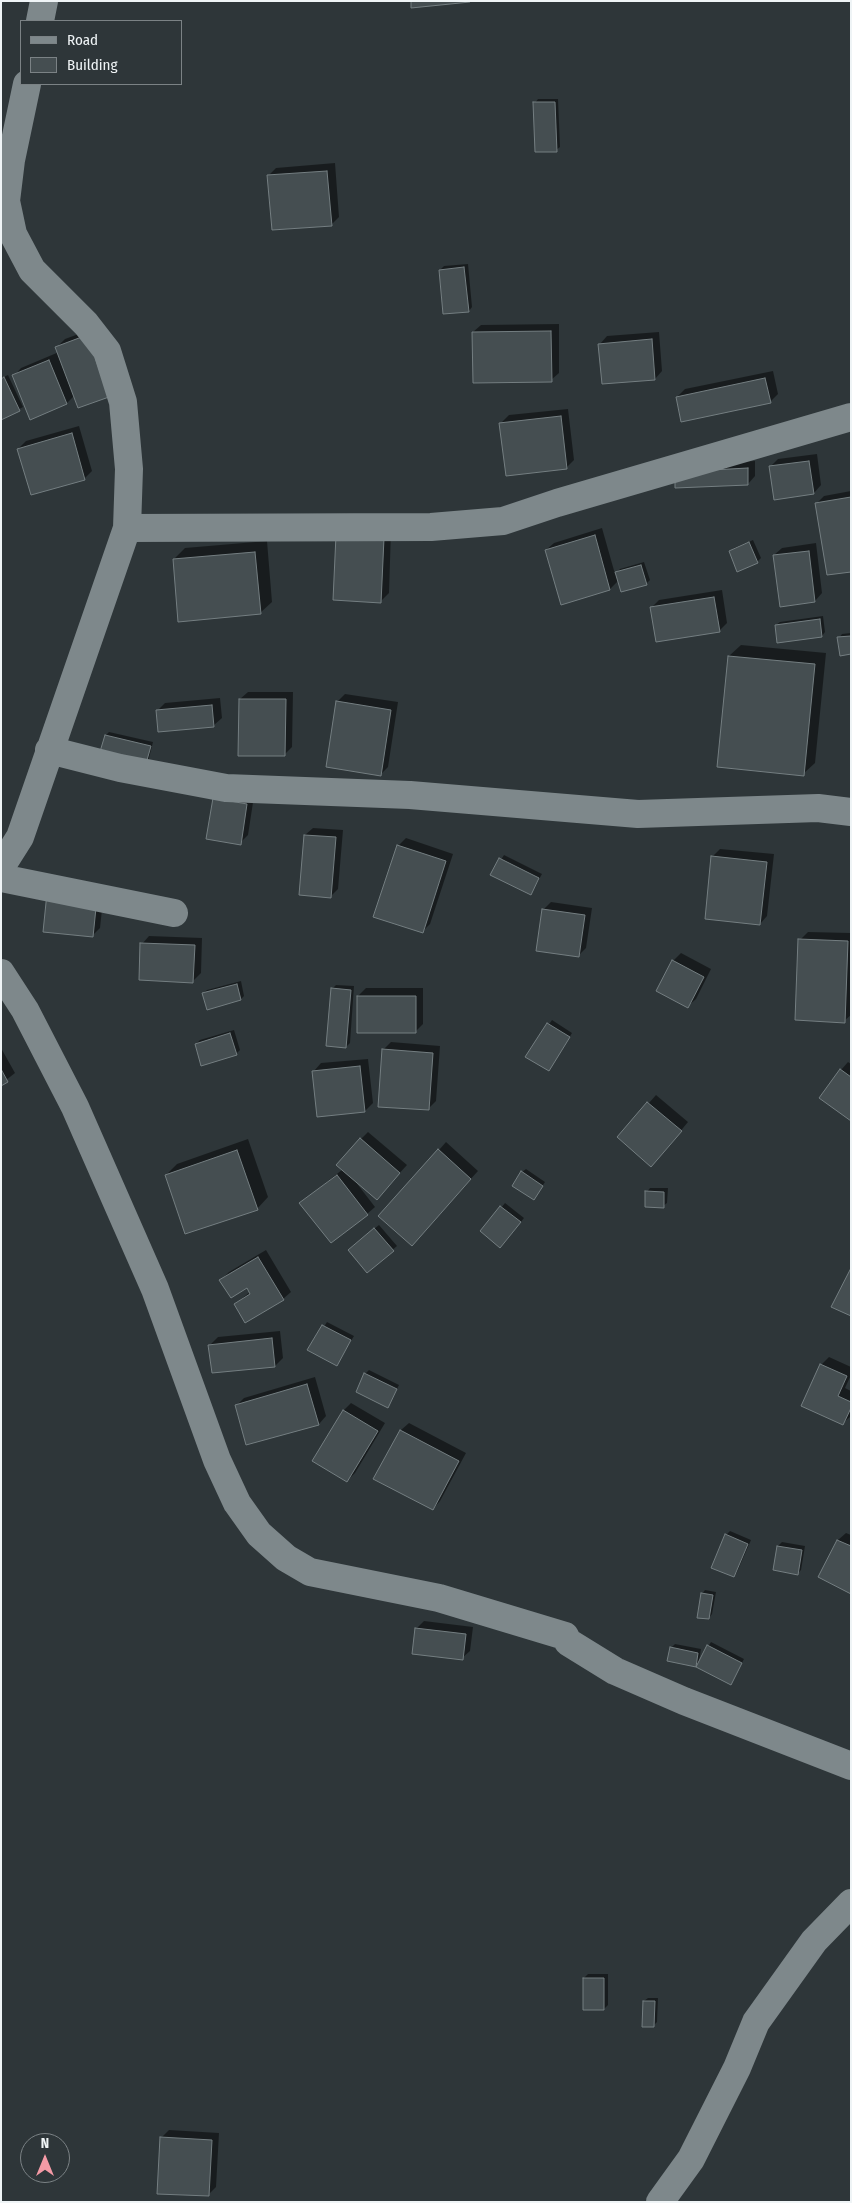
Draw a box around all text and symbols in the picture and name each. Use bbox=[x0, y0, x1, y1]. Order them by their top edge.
legend bbox=[20, 20, 182, 85]
text: Road bbox=[67, 31, 98, 49]
text: Building bbox=[67, 56, 118, 74]
north arrow bbox=[20, 2133, 70, 2183]
text: N bbox=[41, 2135, 49, 2152]

